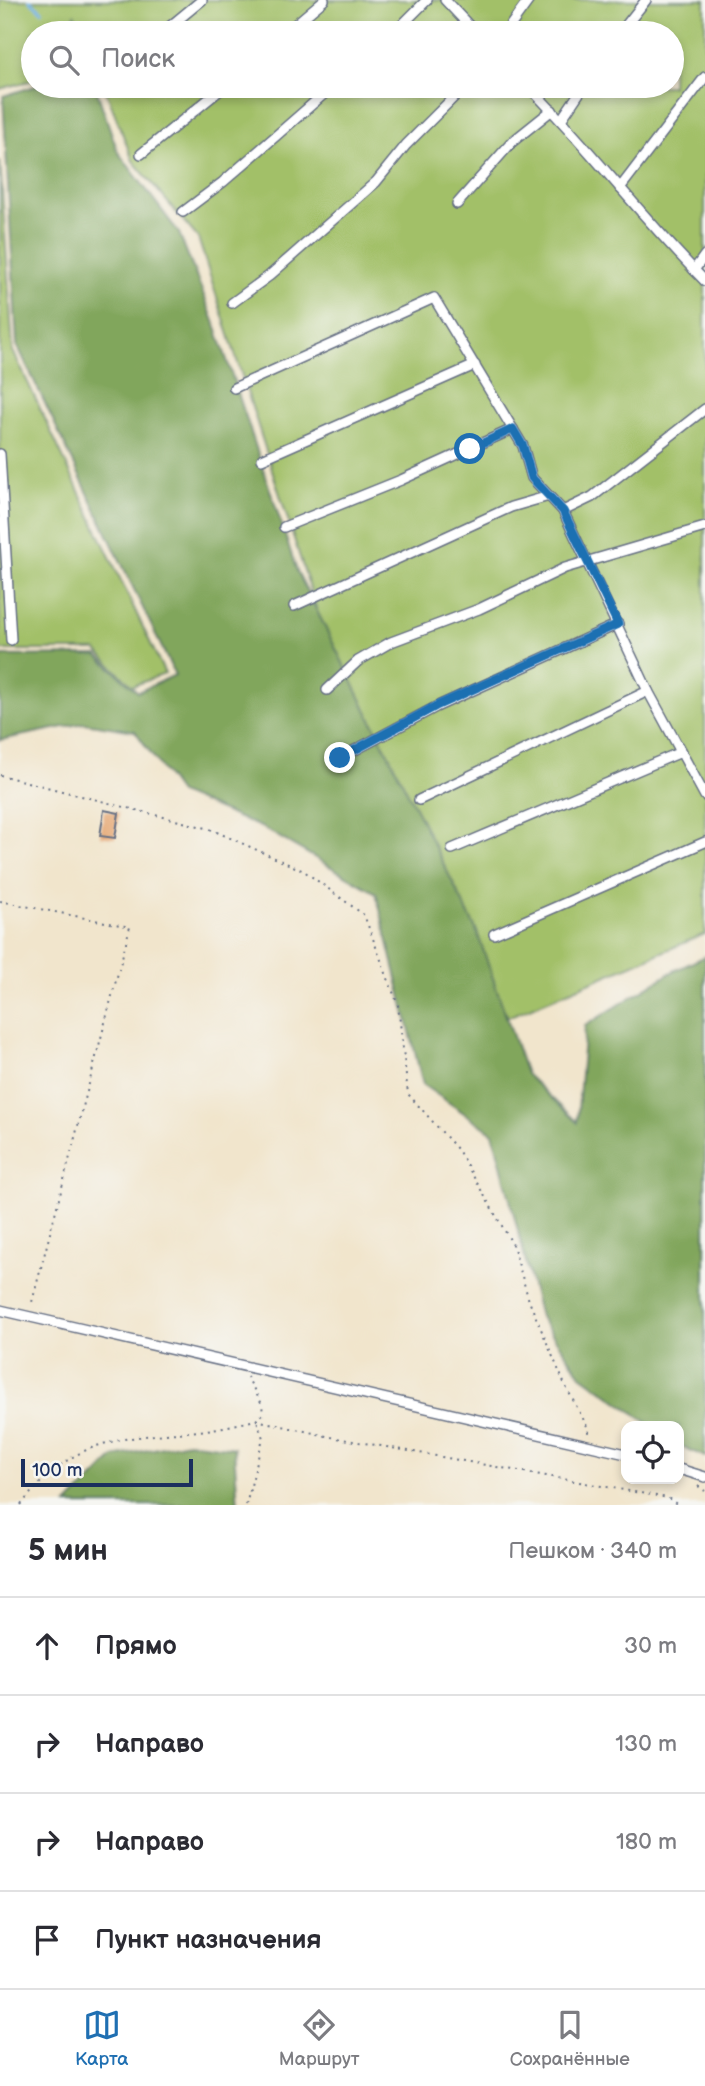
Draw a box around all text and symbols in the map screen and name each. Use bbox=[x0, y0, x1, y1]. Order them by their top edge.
search box bbox=[21, 21, 684, 98]
icon: search bbox=[45, 41, 83, 79]
text: Поиск bbox=[101, 44, 175, 75]
route start bbox=[454, 433, 485, 464]
route end bbox=[324, 742, 355, 773]
map controls bbox=[621, 1421, 684, 1484]
button: locate bbox=[621, 1421, 684, 1484]
scale bar bbox=[21, 1456, 192, 1488]
text: 100 m bbox=[32, 1459, 83, 1482]
text: 5 мин bbox=[28, 1533, 108, 1569]
text: Пешком · 340 m bbox=[508, 1537, 677, 1565]
icon: ahead bbox=[28, 1627, 66, 1665]
text: Прямо bbox=[95, 1631, 177, 1662]
text: 30 m bbox=[624, 1632, 677, 1660]
icon: right bbox=[28, 1725, 66, 1763]
text: Направо bbox=[95, 1729, 204, 1760]
text: 130 m bbox=[615, 1730, 677, 1758]
icon: right bbox=[28, 1823, 66, 1861]
text: Направо bbox=[95, 1827, 204, 1858]
text: 180 m bbox=[616, 1828, 677, 1856]
icon: arrive bbox=[28, 1921, 66, 1959]
text: Пункт назначения bbox=[95, 1925, 321, 1956]
tab: Карта bbox=[75, 2006, 129, 2071]
tab: Маршрут bbox=[279, 2006, 360, 2071]
tab: Сохранённые bbox=[510, 2006, 630, 2071]

